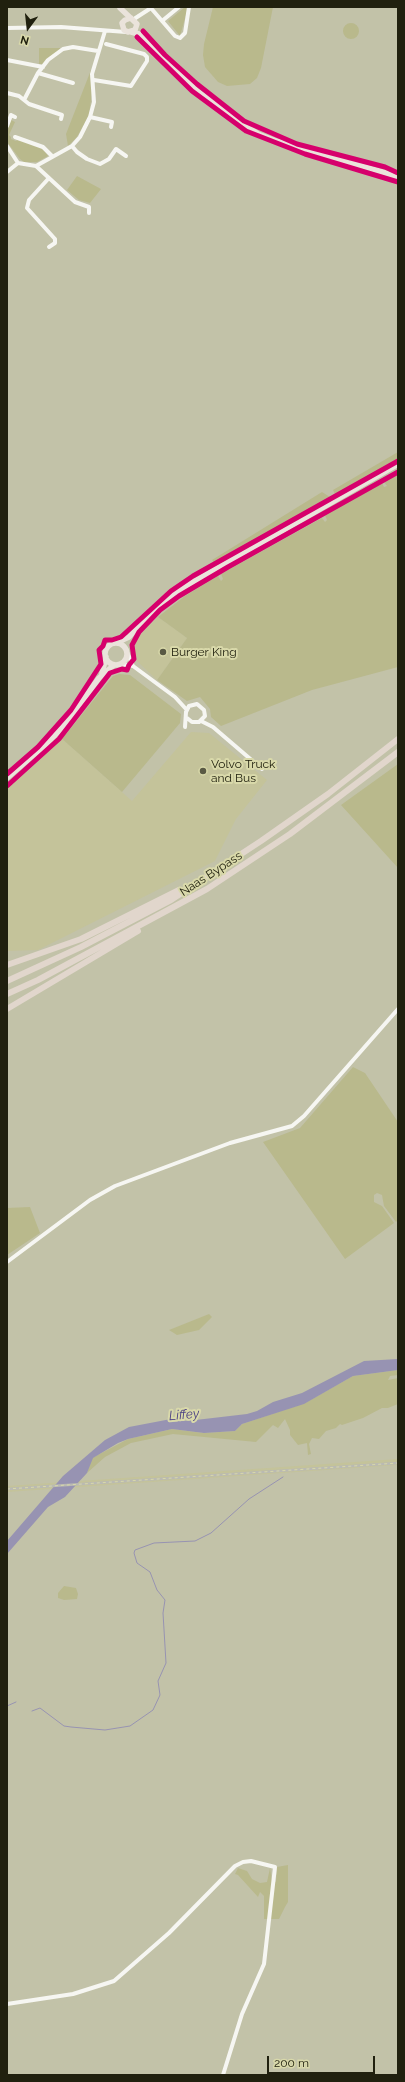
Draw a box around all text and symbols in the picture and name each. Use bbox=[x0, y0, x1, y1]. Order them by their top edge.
north arrow bbox=[8, 8, 48, 48]
text: N bbox=[19, 33, 31, 47]
place label: Burger King bbox=[171, 645, 237, 659]
marker: Burger King bbox=[158, 647, 168, 657]
place label: Volvo Truck and Bus bbox=[211, 757, 275, 785]
marker: Volvo Truck and Bus bbox=[198, 766, 208, 776]
street label: Naas Bypass bbox=[177, 849, 245, 899]
water label: Liffey bbox=[168, 1406, 200, 1424]
scale bar bbox=[269, 2048, 377, 2074]
text: 200 m bbox=[274, 2056, 309, 2070]

